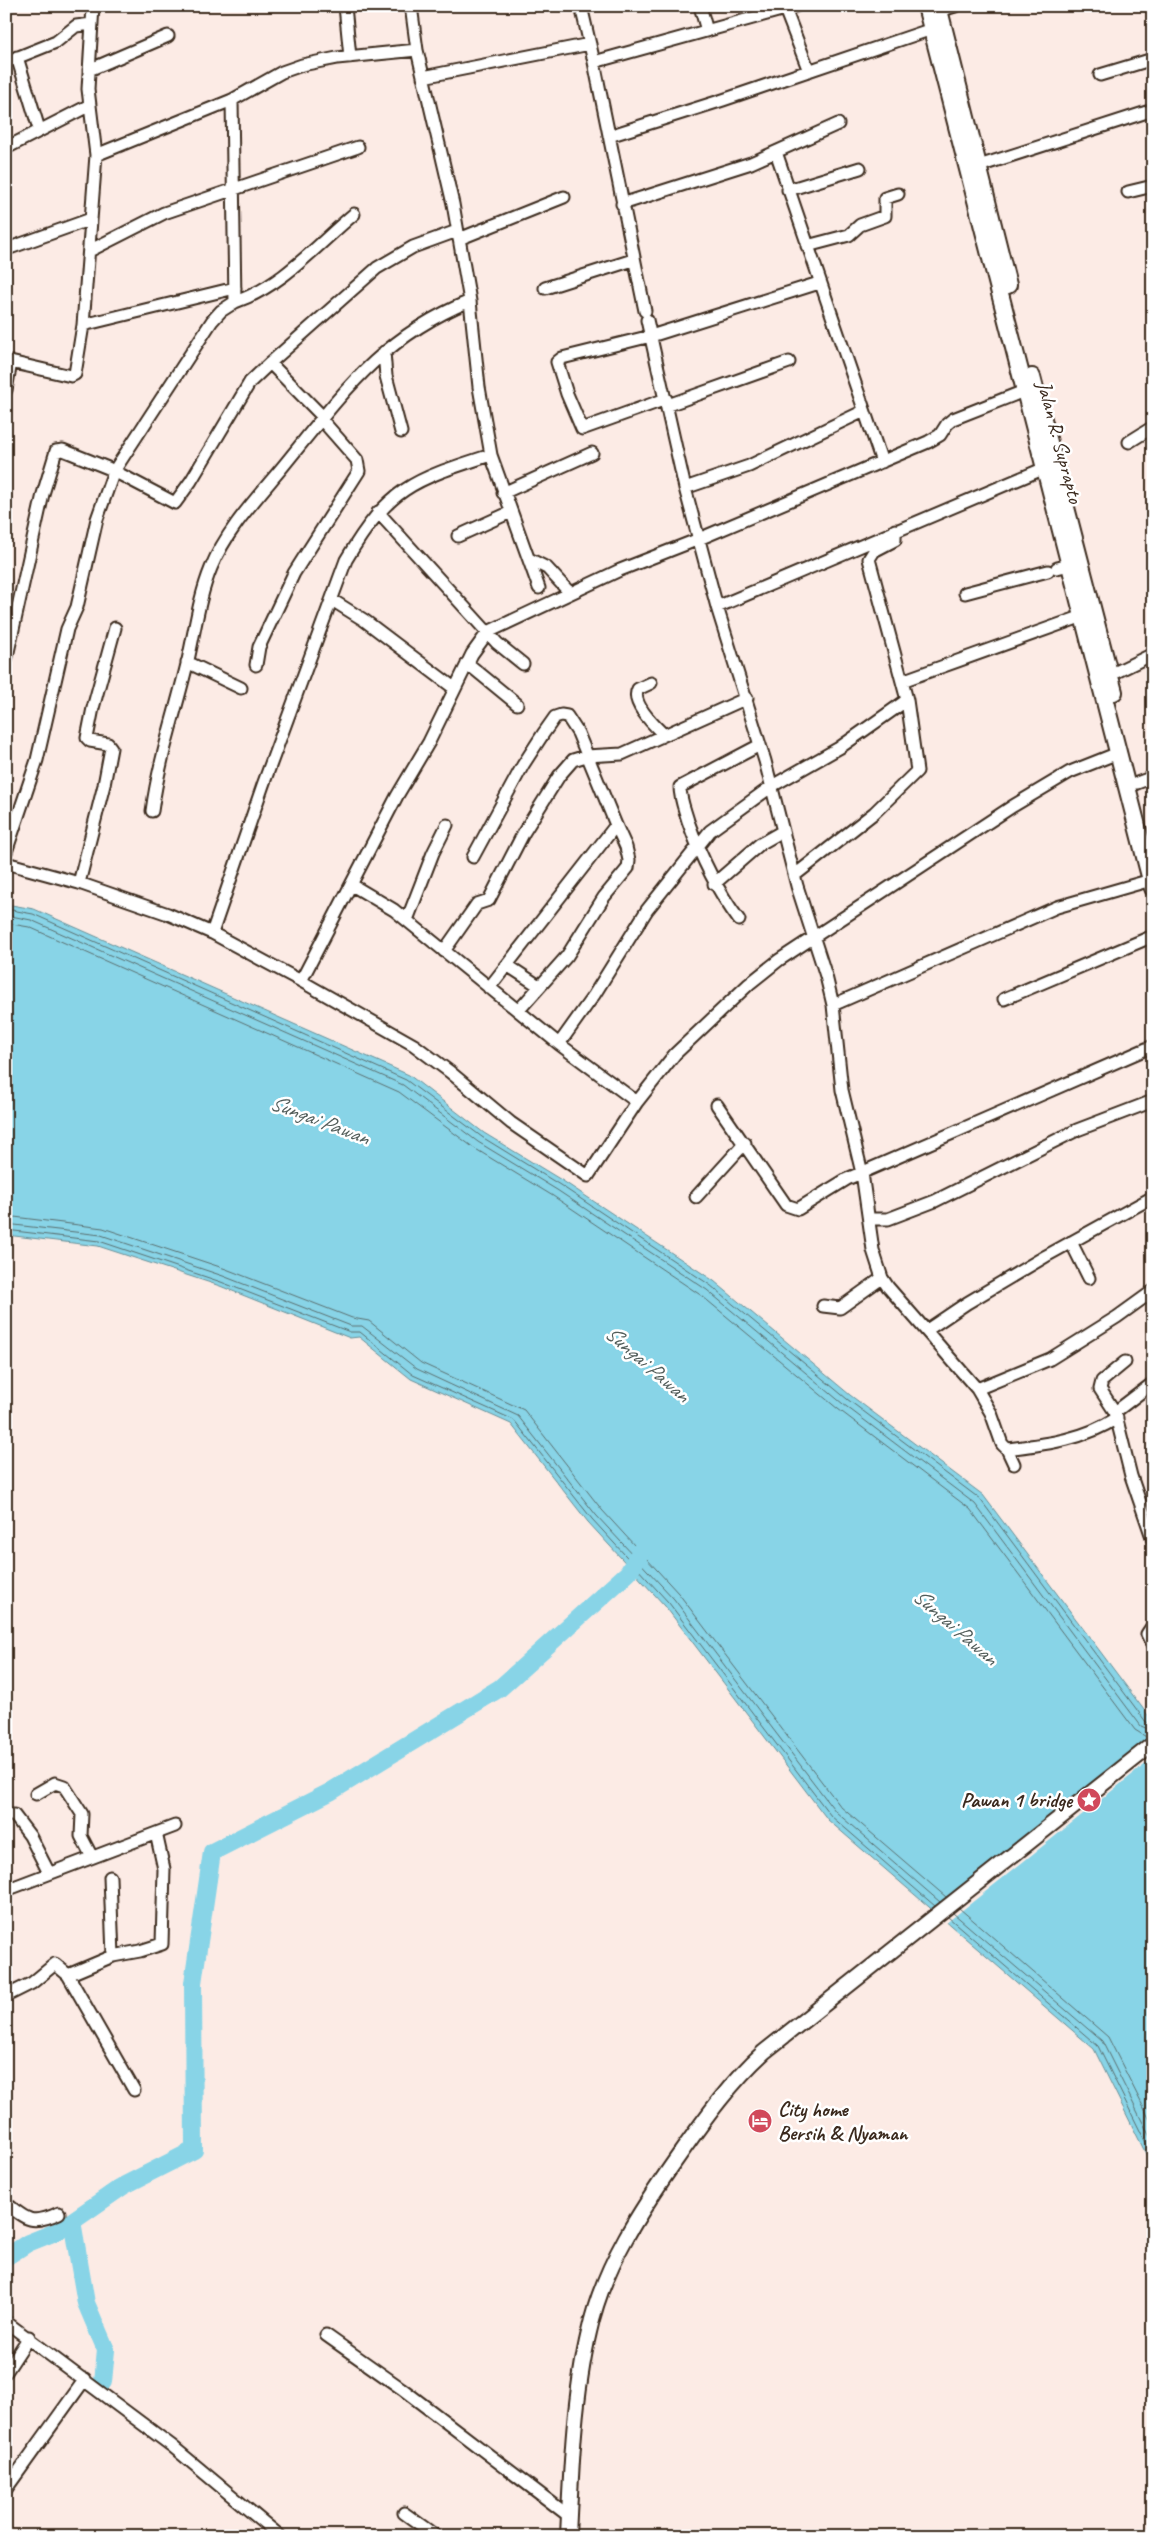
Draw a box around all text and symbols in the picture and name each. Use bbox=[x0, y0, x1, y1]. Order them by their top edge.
street label: Jalan R. Suprapto bbox=[1031, 377, 1089, 507]
water label: Sungai Pawan bbox=[266, 1088, 375, 1152]
water label: Sungai Pawan bbox=[599, 1319, 697, 1410]
water label: Sungai Pawan bbox=[907, 1582, 1005, 1673]
place label: Pawan 1 bridge bbox=[961, 1787, 1074, 1813]
place icon: Pawan 1 bridge bbox=[1076, 1787, 1102, 1813]
place label: City home Bersih & Nyaman bbox=[778, 2096, 909, 2146]
hotel icon: City home Bersih & Nyaman bbox=[747, 2108, 773, 2134]

